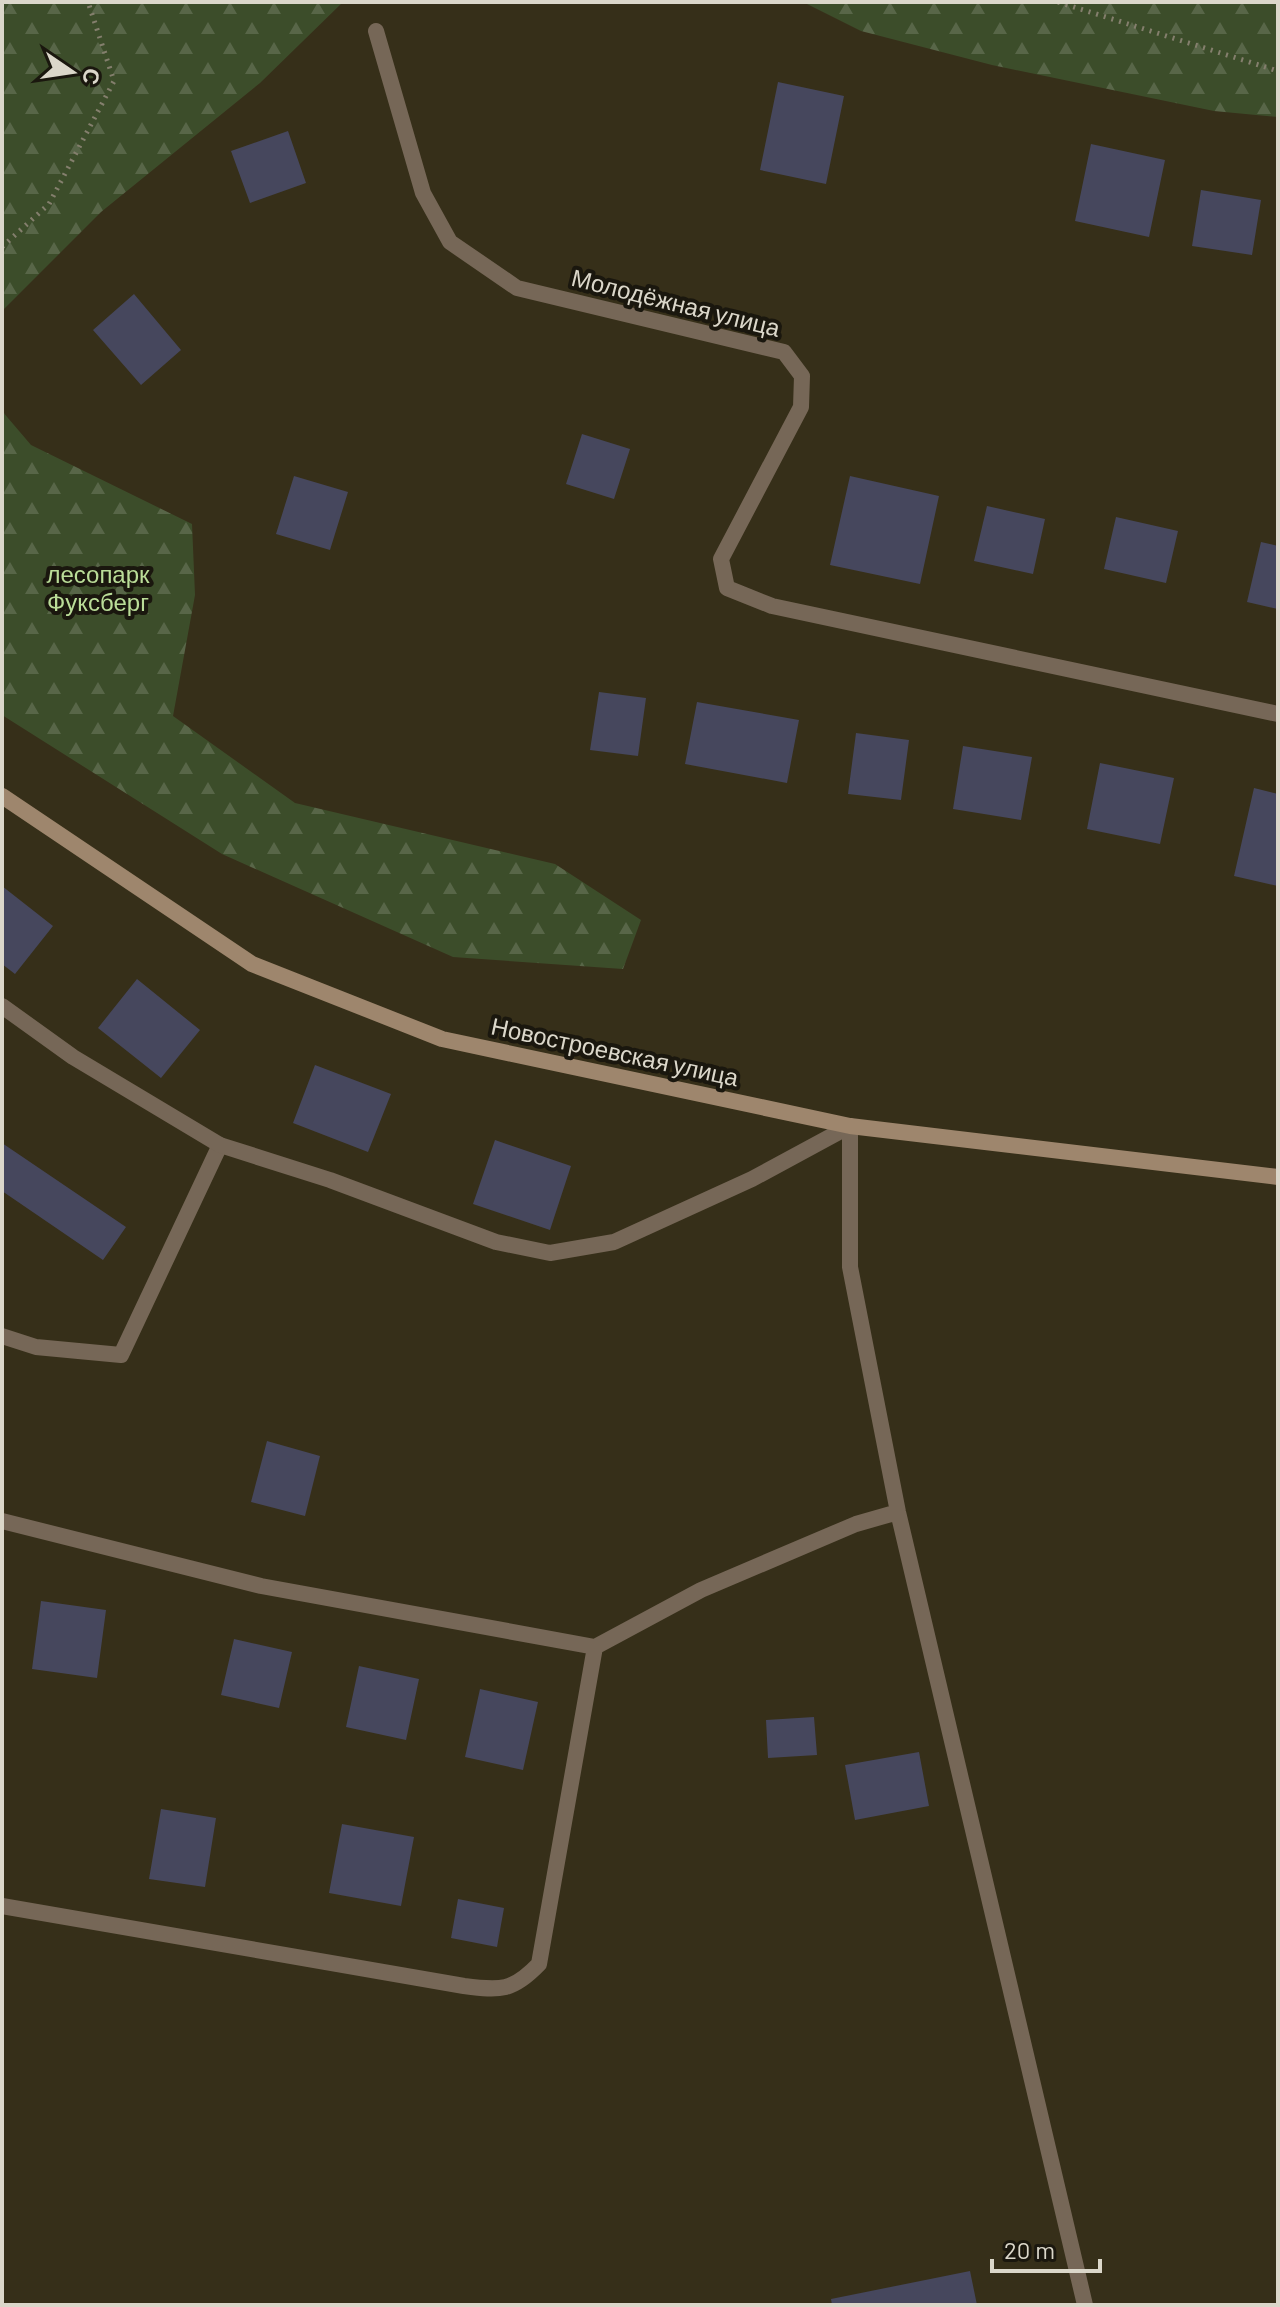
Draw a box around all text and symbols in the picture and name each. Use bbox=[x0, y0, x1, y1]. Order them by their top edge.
north arrow bbox=[32, 32, 112, 112]
text: С bbox=[78, 66, 107, 87]
street label: Молодёжная улица bbox=[569, 262, 784, 342]
park label: лесопарк Фуксберг bbox=[46, 559, 150, 616]
street label: Новостроевская улица bbox=[489, 1011, 742, 1092]
scale bar bbox=[992, 2223, 1100, 2273]
text: 20 m bbox=[1004, 2235, 1055, 2264]

